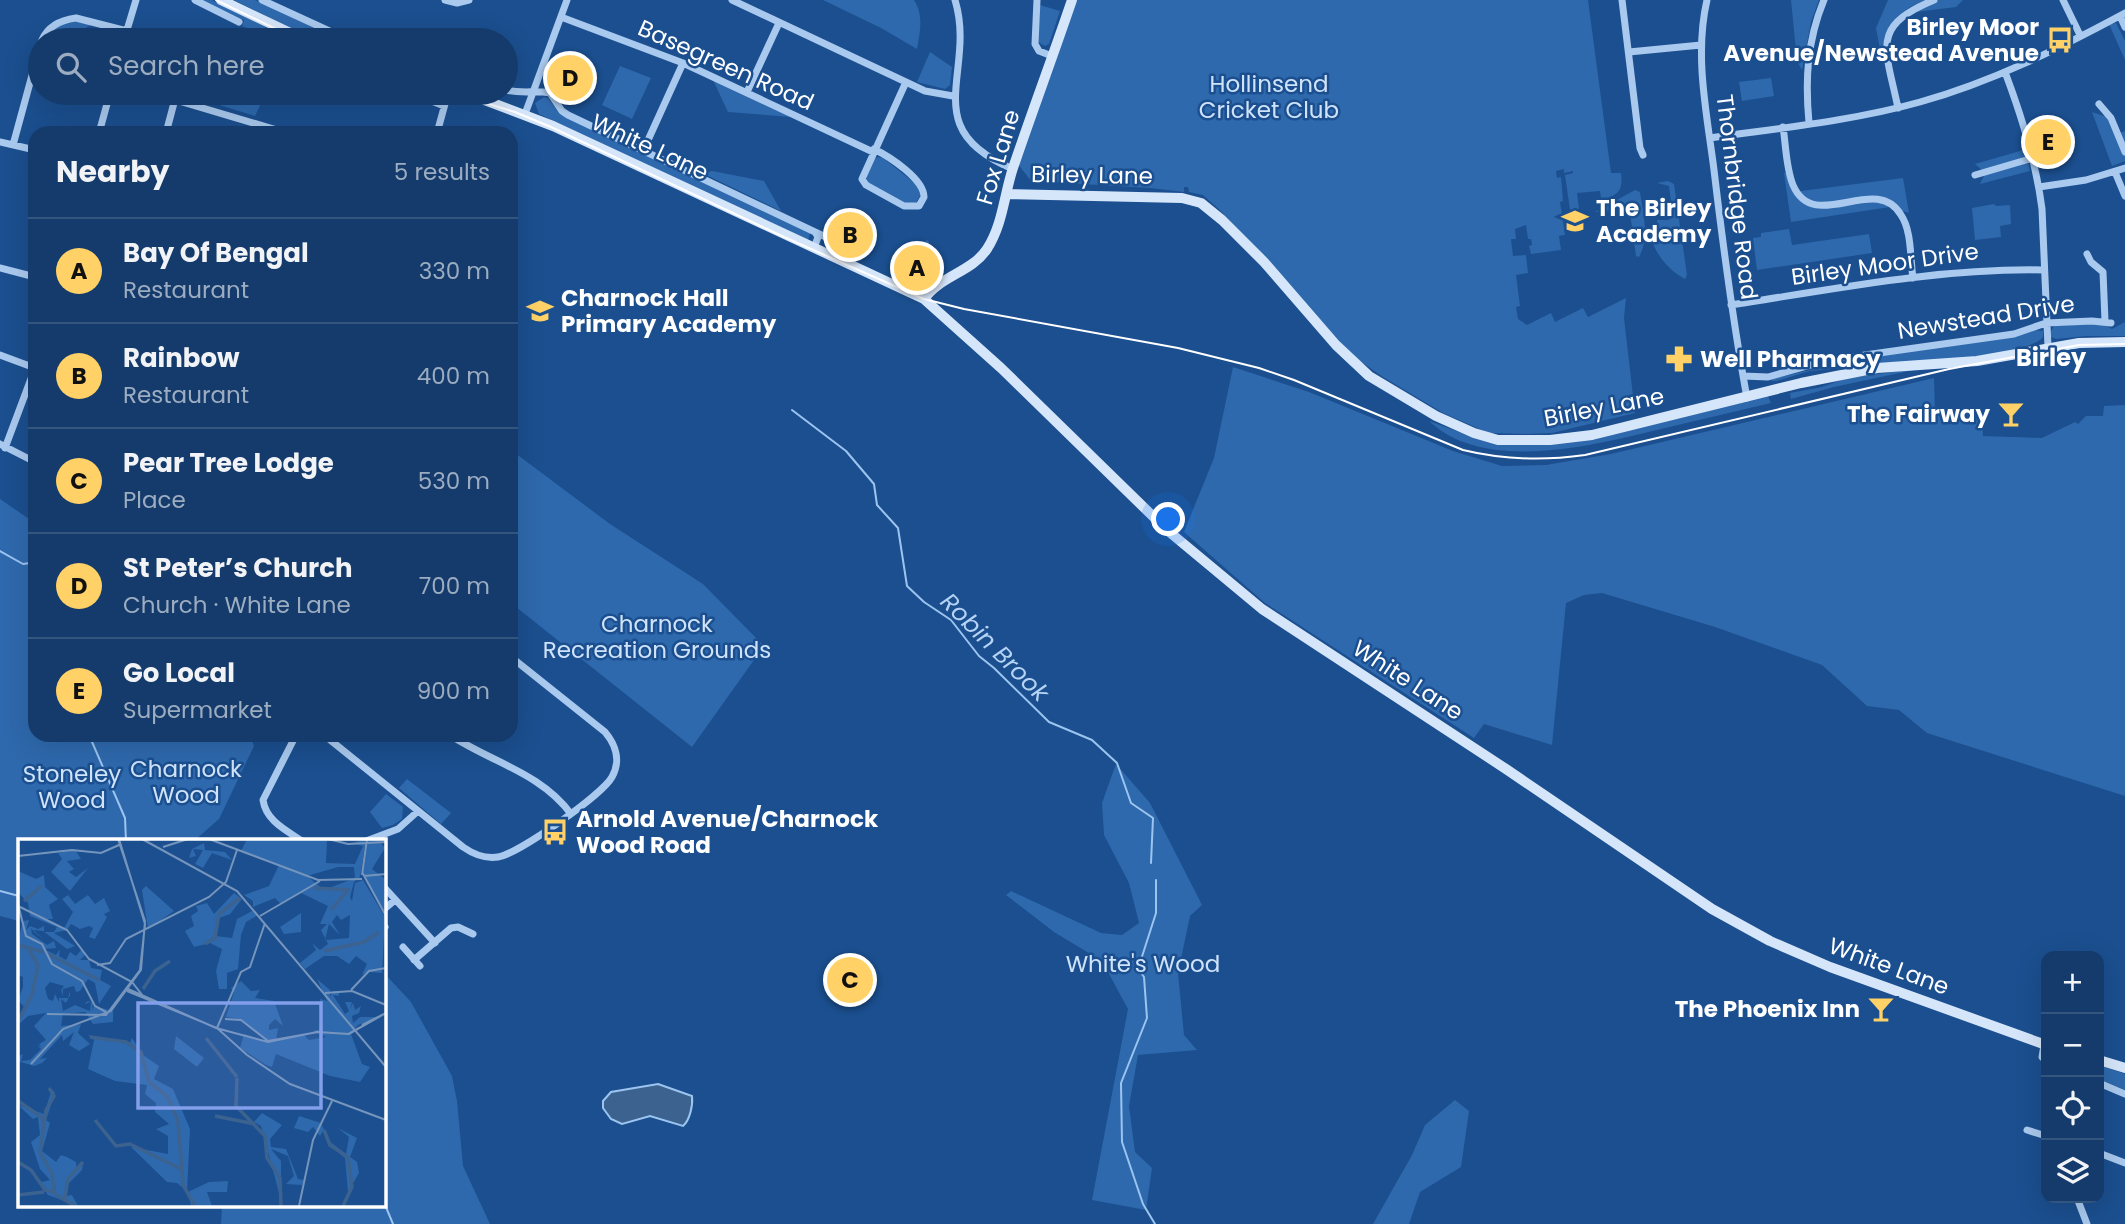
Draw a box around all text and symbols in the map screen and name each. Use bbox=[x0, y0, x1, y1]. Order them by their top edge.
place label: Birley Moor Avenue/Newstead Avenue bbox=[1723, 11, 2039, 69]
street label: Basegreen Road bbox=[633, 12, 819, 118]
bus stop icon: Birley Moor Avenue/Newstead Avenue bbox=[2045, 25, 2075, 55]
search box bbox=[28, 28, 518, 105]
icon: search bbox=[52, 48, 90, 86]
text: Search here bbox=[108, 48, 265, 84]
pin: D bbox=[547, 52, 593, 104]
park label: Hollinsend Cricket Club bbox=[1199, 68, 1339, 126]
street label: Thornbridge Road bbox=[1709, 93, 1765, 301]
street label: Fox Lane bbox=[968, 105, 1028, 209]
street label: White Lane bbox=[586, 106, 714, 188]
pin: E bbox=[2025, 116, 2071, 168]
text: Nearby bbox=[56, 150, 170, 193]
text: 5 results bbox=[394, 156, 490, 188]
street label: Birley Lane bbox=[1031, 158, 1153, 192]
place label: The Birley Academy bbox=[1596, 192, 1712, 250]
school or university icon: The Birley Academy bbox=[1560, 206, 1590, 236]
pin: B bbox=[827, 209, 873, 261]
text: Bay Of Bengal bbox=[123, 235, 309, 271]
street label: Birley Moor Drive bbox=[1789, 235, 1981, 293]
pin: A bbox=[894, 242, 940, 294]
text: A bbox=[71, 255, 87, 287]
text: 330 m bbox=[419, 255, 490, 287]
text: Restaurant bbox=[123, 274, 249, 306]
place label: Charnock Hall Primary Academy bbox=[561, 282, 777, 340]
street label: Newstead Drive bbox=[1895, 287, 2077, 347]
school or university icon: Charnock Hall Primary Academy bbox=[525, 296, 555, 326]
text: Rainbow bbox=[123, 340, 240, 376]
district label: Birley bbox=[2016, 341, 2087, 374]
place label: Well Pharmacy bbox=[1700, 343, 1881, 375]
pharmacy icon: Well Pharmacy bbox=[1664, 344, 1694, 374]
text: B bbox=[71, 360, 87, 392]
text: 400 m bbox=[417, 360, 490, 392]
text: Restaurant bbox=[123, 379, 249, 411]
street label: Birley Lane bbox=[1541, 380, 1667, 434]
place label: The Fairway bbox=[1847, 398, 1990, 430]
bar icon: The Fairway bbox=[1996, 399, 2026, 429]
text: Pear Tree Lodge bbox=[123, 445, 334, 481]
text: C bbox=[70, 465, 88, 497]
text: 530 m bbox=[418, 465, 490, 497]
text: Place bbox=[123, 484, 186, 516]
your location bbox=[1151, 502, 1185, 536]
text: St Peter’s Church bbox=[123, 550, 352, 586]
text: D bbox=[71, 570, 87, 602]
text: 700 m bbox=[419, 570, 490, 602]
water label: Robin Brook bbox=[933, 585, 1058, 710]
text: Church · White Lane bbox=[123, 589, 351, 621]
park label: Charnock Recreation Grounds bbox=[543, 608, 771, 666]
street label: White Lane bbox=[1346, 632, 1470, 728]
text: Go Local bbox=[123, 655, 235, 691]
text: E bbox=[73, 675, 85, 707]
text: 900 m bbox=[417, 675, 490, 707]
text: Supermarket bbox=[123, 694, 272, 726]
park label: Charnock Wood bbox=[130, 753, 242, 811]
park label: Stoneley Wood bbox=[23, 758, 121, 816]
place label: Arnold Avenue/Charnock Wood Road bbox=[576, 803, 879, 861]
bus stop icon: Arnold Avenue/Charnock Wood Road bbox=[540, 817, 570, 847]
inset map bbox=[18, 839, 385, 1206]
street label: White Lane bbox=[1824, 929, 1954, 1003]
park label: White's Wood bbox=[1066, 948, 1220, 980]
map controls bbox=[2041, 951, 2104, 1203]
button: + bbox=[2041, 951, 2104, 1014]
pin: C bbox=[827, 954, 873, 1006]
place label: The Phoenix Inn bbox=[1675, 993, 1860, 1025]
bar icon: The Phoenix Inn bbox=[1866, 994, 1896, 1024]
button: − bbox=[2041, 1014, 2104, 1077]
button: locate bbox=[2041, 1077, 2104, 1140]
button: layers bbox=[2041, 1140, 2104, 1203]

